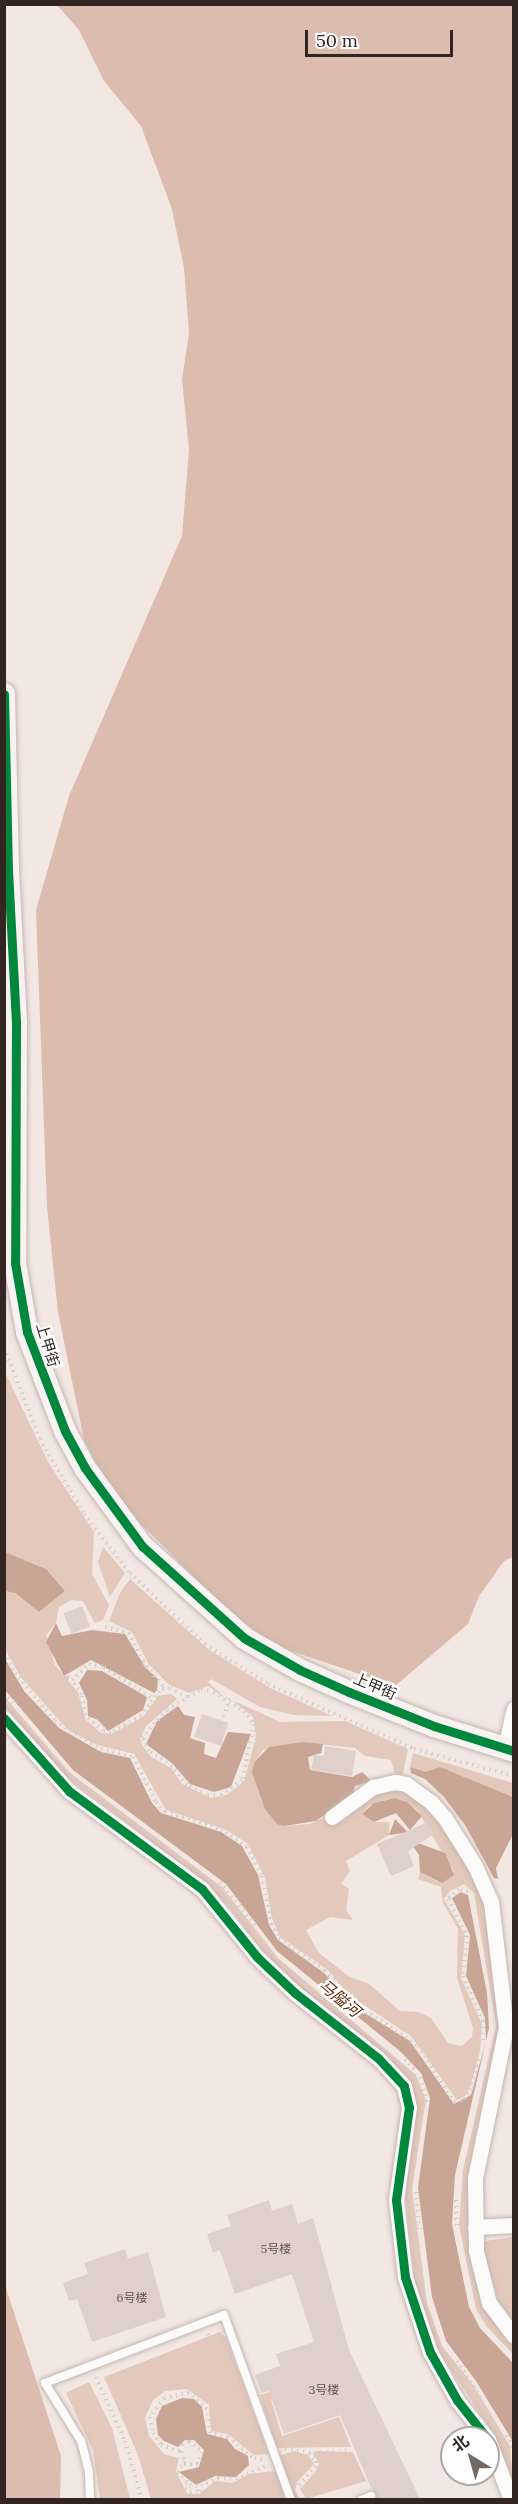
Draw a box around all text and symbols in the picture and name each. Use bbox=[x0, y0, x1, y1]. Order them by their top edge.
scale bar bbox=[308, 18, 456, 56]
text: 50 m bbox=[316, 29, 358, 52]
street label: 上甲街 bbox=[33, 1321, 63, 1369]
street label: 上甲街 bbox=[351, 1669, 399, 1703]
water label: 马隘河 bbox=[315, 1975, 365, 2021]
house number: 5号楼 bbox=[261, 2242, 291, 2256]
house number: 6号楼 bbox=[117, 2291, 147, 2305]
house number: 3号楼 bbox=[309, 2383, 339, 2397]
north arrow bbox=[440, 2426, 500, 2486]
text: 北 bbox=[448, 2430, 473, 2456]

